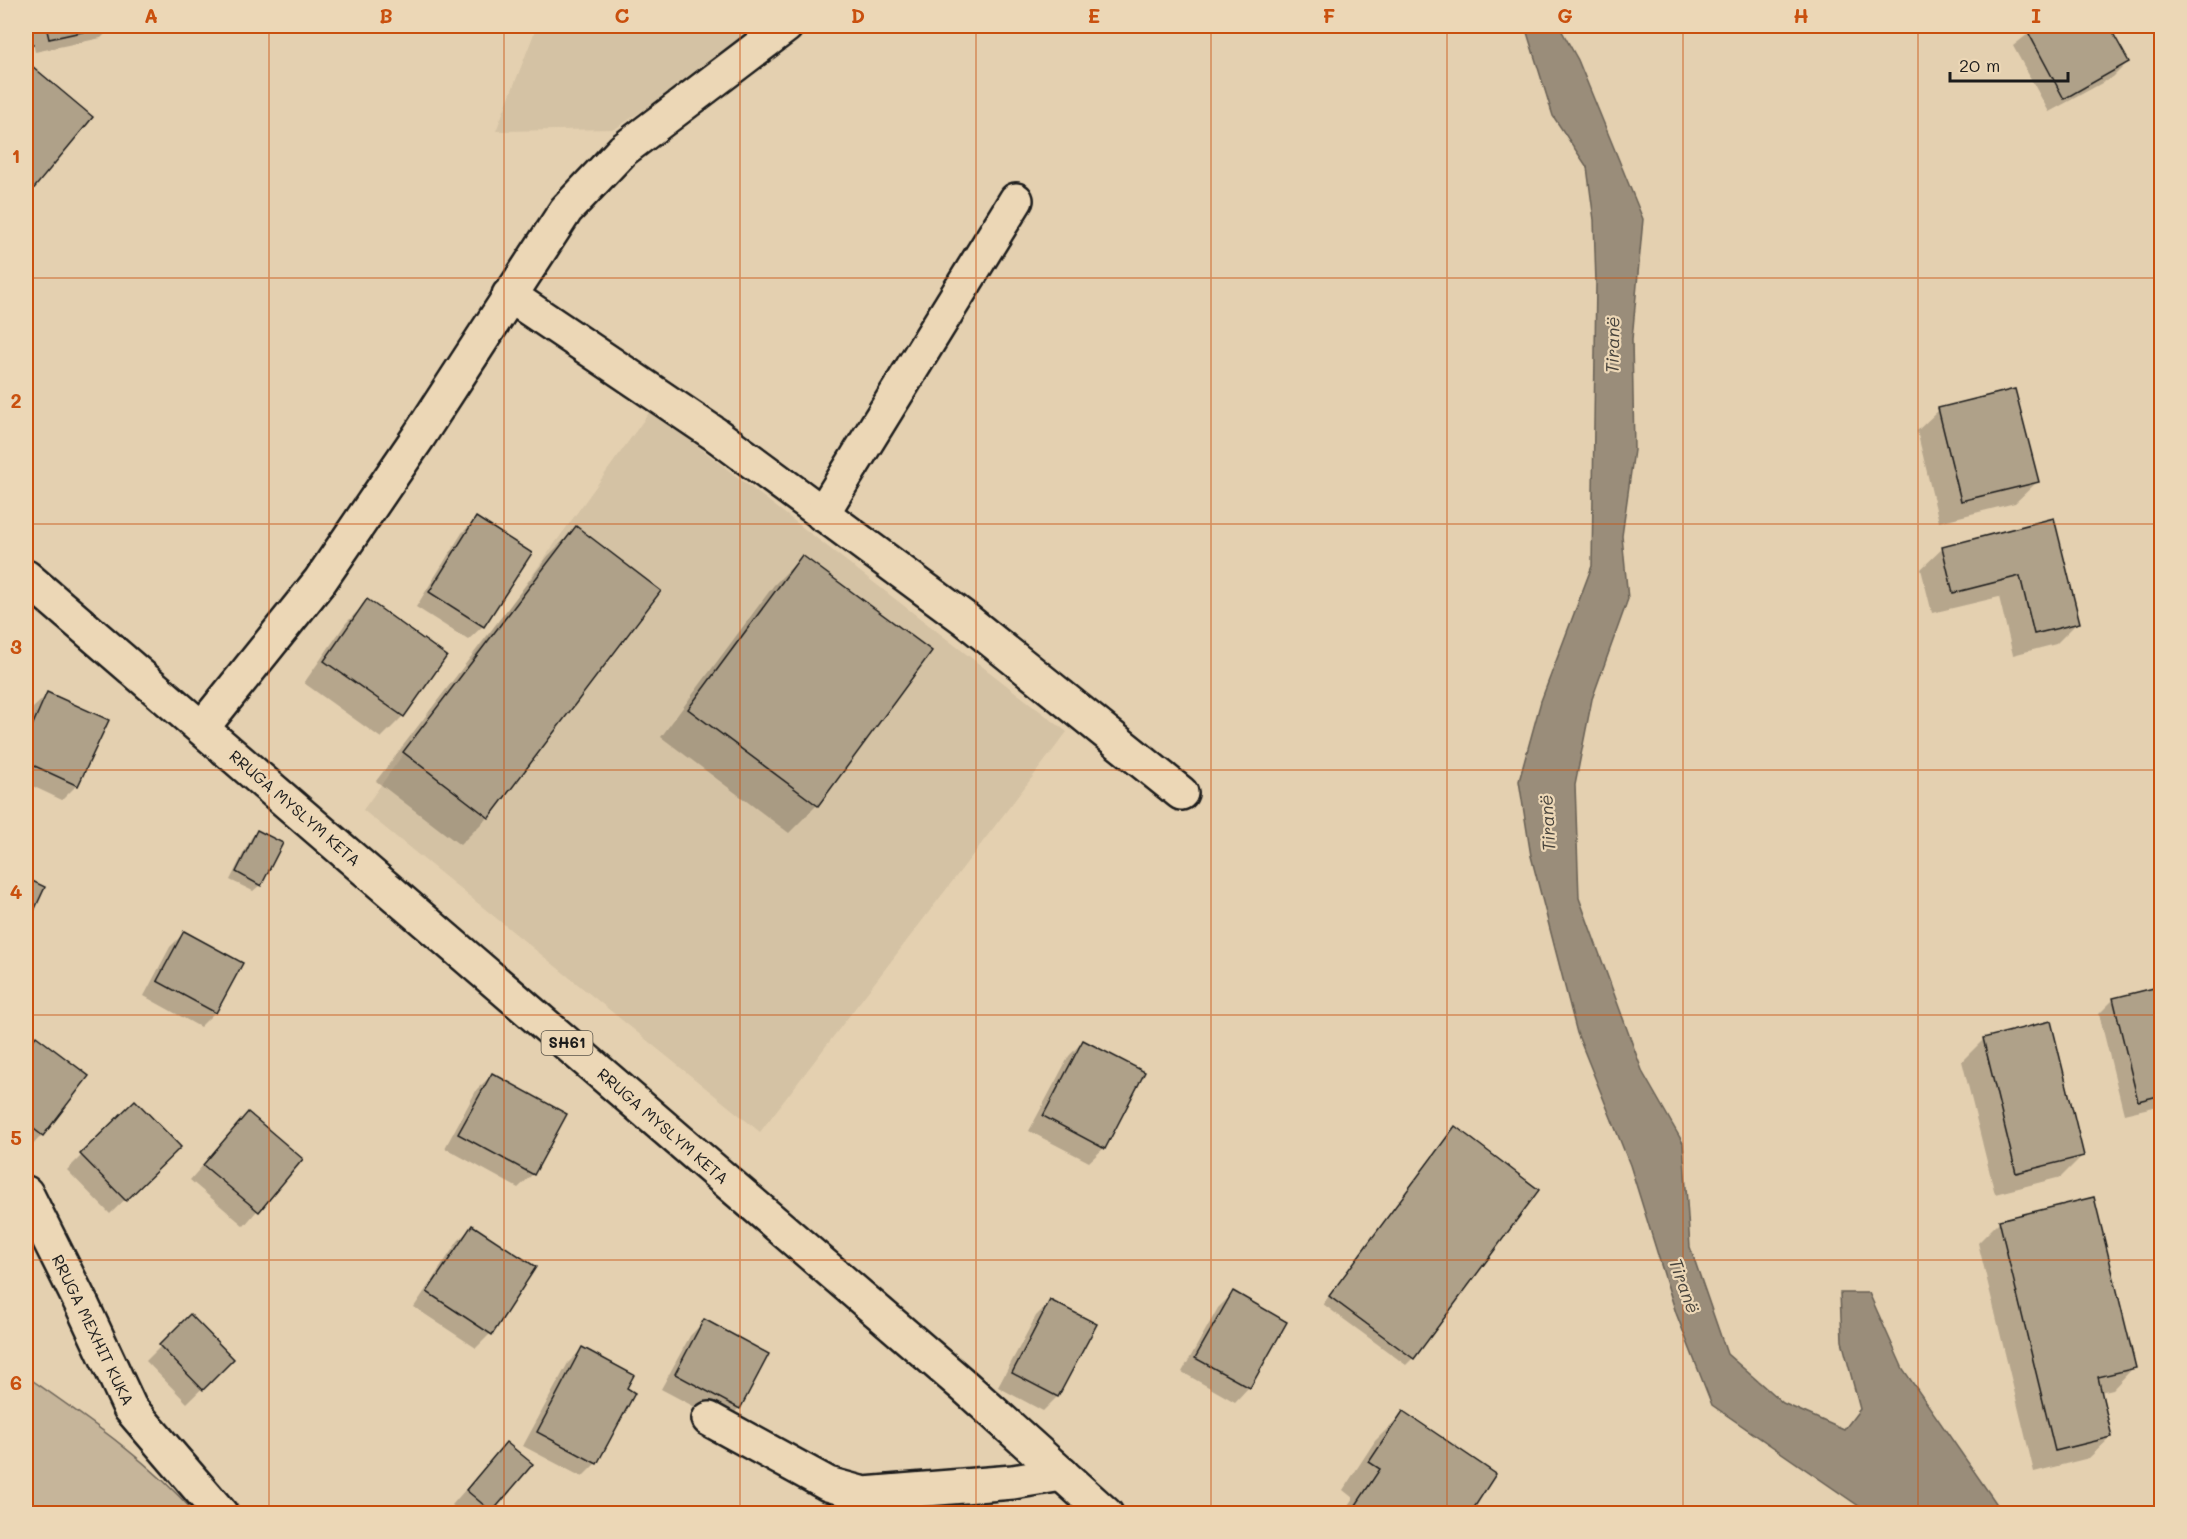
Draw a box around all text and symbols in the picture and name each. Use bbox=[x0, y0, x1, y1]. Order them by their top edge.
text: A bbox=[144, 2, 158, 28]
text: B bbox=[379, 2, 393, 28]
text: C bbox=[615, 2, 630, 28]
text: D bbox=[851, 2, 865, 28]
text: E bbox=[1088, 2, 1100, 28]
text: F bbox=[1323, 2, 1336, 28]
text: G bbox=[1557, 2, 1573, 28]
text: H bbox=[1793, 2, 1809, 28]
text: I bbox=[2031, 2, 2041, 28]
scale bar bbox=[1950, 45, 2068, 83]
text: 20 m bbox=[1959, 53, 2000, 77]
text: 1 bbox=[12, 142, 20, 168]
water label: Tiranë bbox=[1600, 316, 1624, 374]
text: 2 bbox=[10, 387, 22, 413]
text: 3 bbox=[10, 633, 22, 659]
street label: RRUGA MYSLYM KETA bbox=[225, 745, 365, 870]
water label: Tiranë bbox=[1534, 794, 1560, 852]
text: 4 bbox=[10, 878, 23, 904]
road number: SH61 bbox=[542, 1031, 592, 1055]
street label: RRUGA MYSLYM KETA bbox=[593, 1063, 733, 1188]
text: 5 bbox=[10, 1124, 22, 1150]
street label: RRUGA MEXHIT KUKA bbox=[48, 1251, 139, 1409]
water label: Tiranë bbox=[1664, 1255, 1706, 1316]
text: 6 bbox=[10, 1369, 22, 1395]

